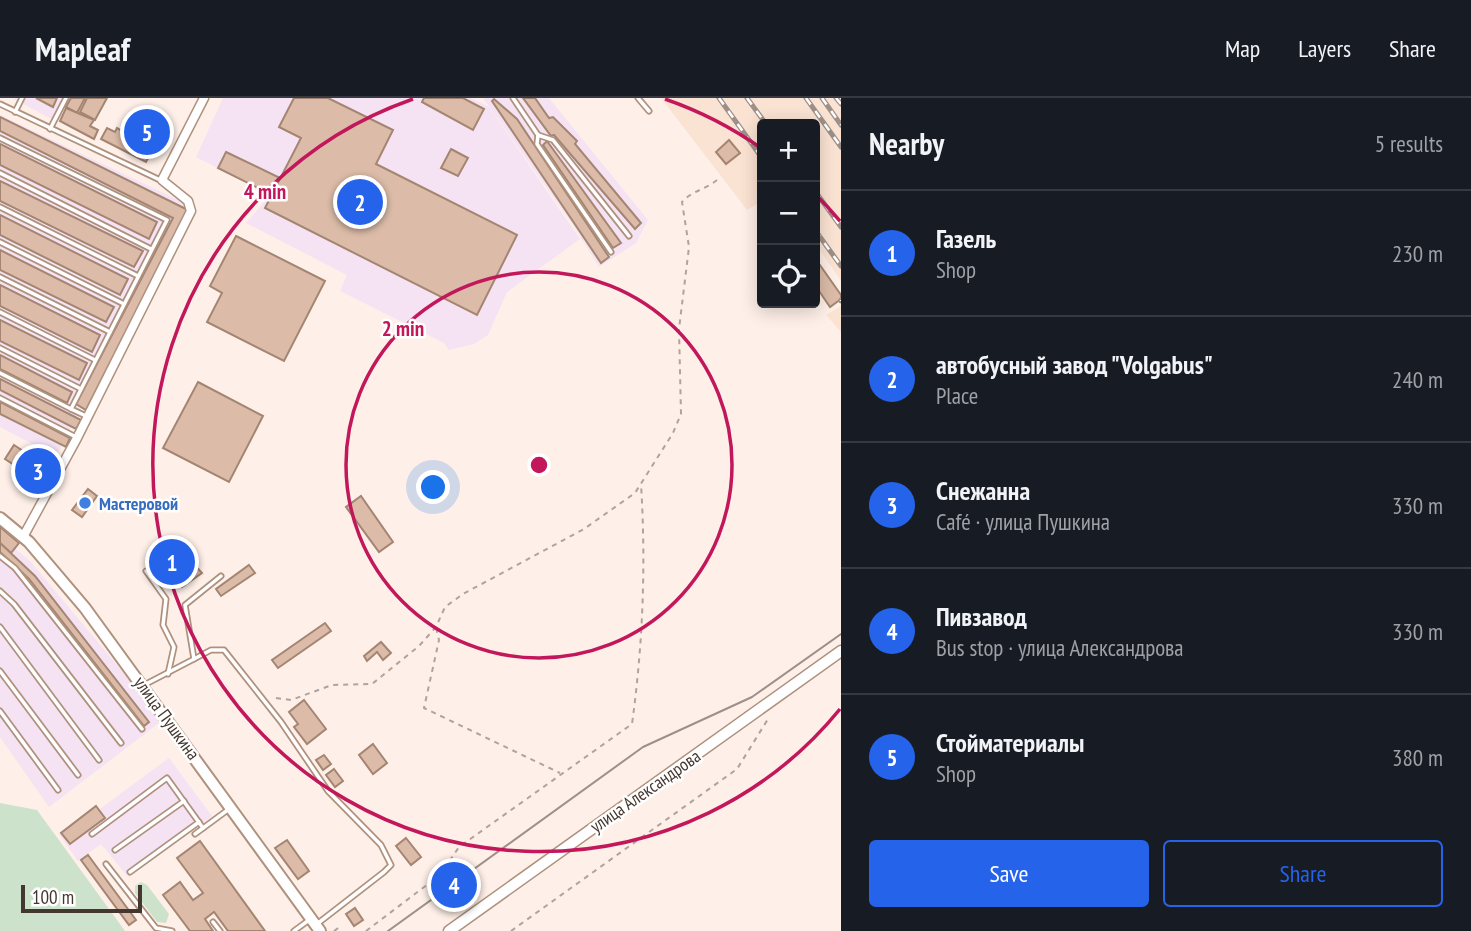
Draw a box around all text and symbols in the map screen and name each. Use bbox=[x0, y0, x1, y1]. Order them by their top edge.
text: Mapleaf bbox=[35, 27, 130, 70]
text: Map bbox=[1225, 33, 1260, 64]
text: Layers bbox=[1298, 33, 1351, 64]
text: Share bbox=[1389, 33, 1436, 64]
pin: 5 bbox=[124, 106, 170, 158]
map controls bbox=[757, 119, 820, 308]
button: + bbox=[757, 119, 820, 182]
text: Nearby bbox=[869, 124, 944, 163]
text: 5 results bbox=[1375, 129, 1443, 158]
pin: 2 bbox=[337, 176, 383, 228]
text: 4 min bbox=[244, 178, 286, 205]
button: − bbox=[757, 182, 820, 245]
text: Газель bbox=[936, 222, 996, 255]
text: 1 bbox=[887, 239, 898, 268]
text: 230 m bbox=[1392, 239, 1443, 268]
button: locate bbox=[757, 245, 820, 308]
text: Shop bbox=[936, 255, 976, 284]
text: 2 min bbox=[382, 315, 424, 342]
text: автобусный завод "Volgabus" bbox=[936, 348, 1213, 381]
text: 2 bbox=[887, 365, 898, 394]
text: 240 m bbox=[1392, 365, 1443, 394]
text: Place bbox=[936, 381, 978, 410]
pin: 3 bbox=[15, 445, 61, 497]
centre of rings bbox=[527, 453, 551, 477]
your location bbox=[416, 470, 450, 504]
text: Снежанна bbox=[936, 474, 1030, 507]
text: 3 bbox=[887, 491, 898, 520]
text: 330 m bbox=[1392, 491, 1443, 520]
place label: Мастеровой bbox=[99, 492, 178, 515]
marker: Мастеровой bbox=[77, 495, 93, 511]
text: Café · улица Пушкина bbox=[936, 507, 1110, 536]
pin: 1 bbox=[149, 536, 195, 588]
text: Пивзавод bbox=[936, 600, 1027, 633]
text: 4 bbox=[887, 617, 898, 646]
text: 330 m bbox=[1392, 617, 1443, 646]
text: Bus stop · улица Александрова bbox=[936, 633, 1184, 662]
street label: улица Пушкина bbox=[129, 672, 205, 764]
text: Стойматериалы bbox=[936, 726, 1084, 759]
text: 5 bbox=[887, 743, 898, 772]
text: 380 m bbox=[1392, 743, 1443, 772]
street label: улица Александрова bbox=[585, 744, 705, 838]
text: Shop bbox=[936, 759, 976, 788]
button: Save bbox=[869, 840, 1149, 907]
button: Share bbox=[1163, 840, 1443, 907]
pin: 4 bbox=[431, 859, 477, 911]
scale bar bbox=[21, 882, 142, 914]
text: 100 m bbox=[32, 885, 74, 909]

